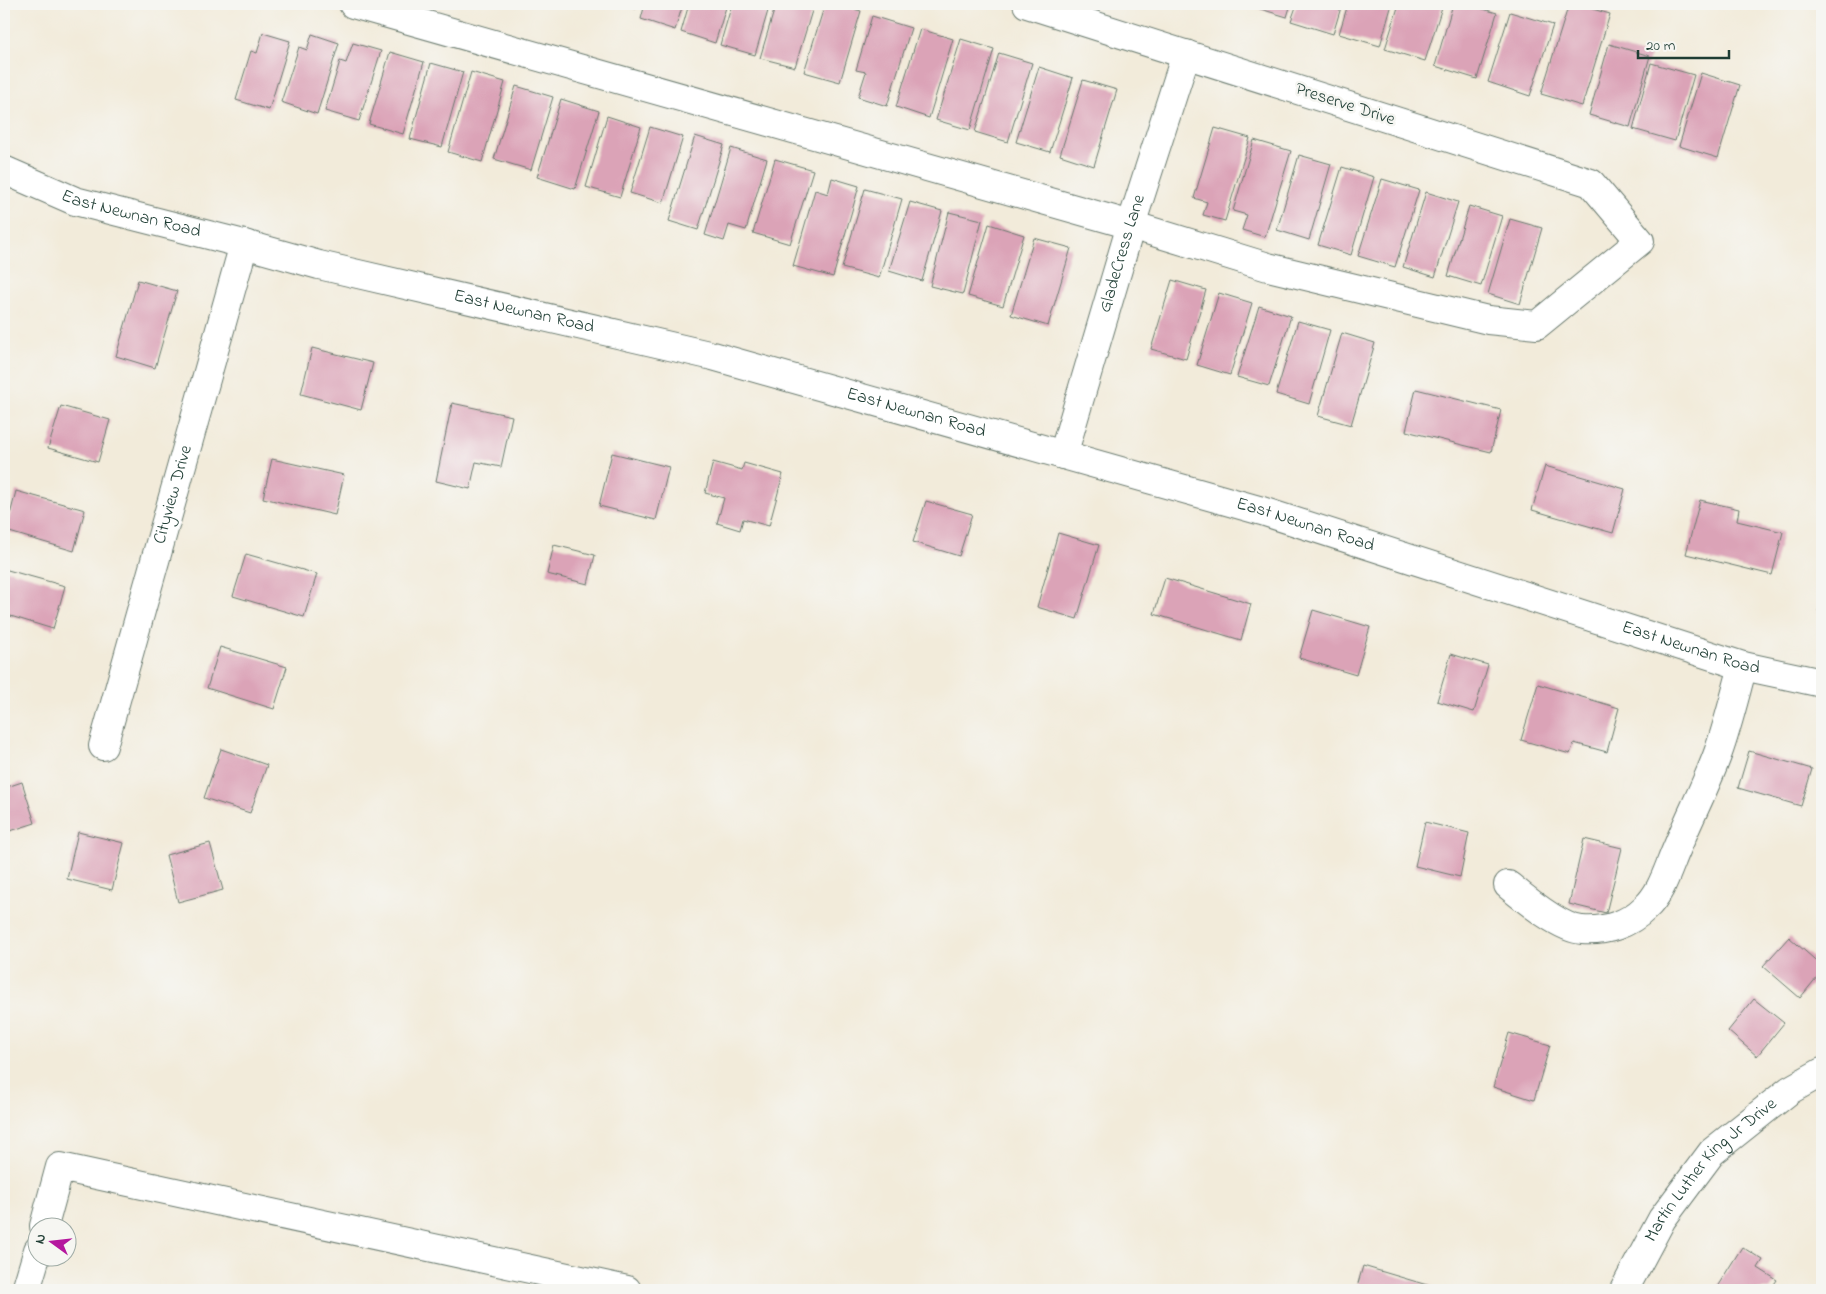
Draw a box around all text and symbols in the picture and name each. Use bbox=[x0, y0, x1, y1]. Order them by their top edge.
scale bar bbox=[1638, 28, 1730, 60]
text: 20 m bbox=[1646, 35, 1676, 57]
street label: Preserve Drive bbox=[1292, 77, 1399, 134]
street label: East Newnan Road bbox=[57, 183, 204, 245]
street label: GladeCress Lane bbox=[1093, 190, 1153, 316]
street label: East Newnan Road bbox=[451, 283, 597, 341]
street label: East Newnan Road bbox=[843, 381, 989, 445]
street label: Cityview Drive bbox=[147, 441, 200, 547]
street label: East Newnan Road bbox=[1233, 491, 1378, 559]
street label: East Newnan Road bbox=[1618, 615, 1762, 682]
street label: Martin Luther King Jr Drive bbox=[1639, 1091, 1784, 1247]
north arrow bbox=[28, 1216, 78, 1266]
text: N bbox=[30, 1232, 52, 1246]

